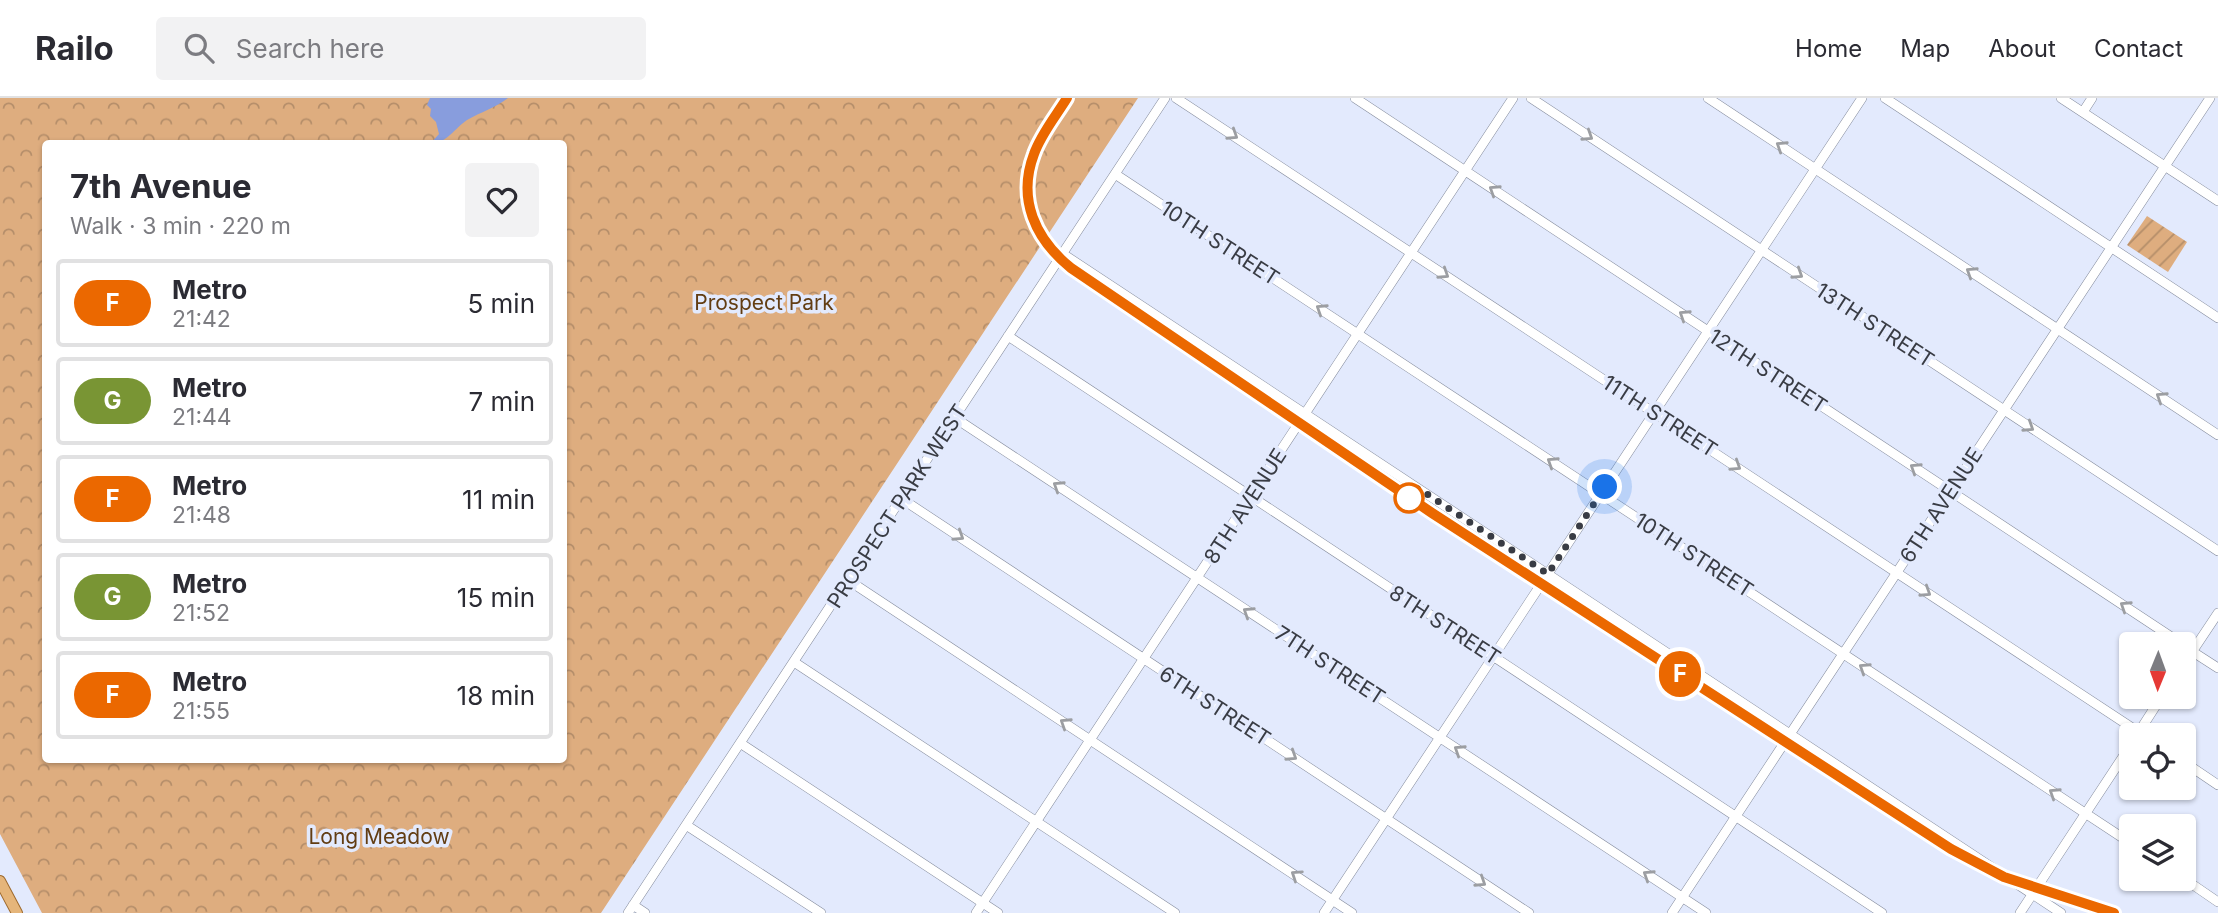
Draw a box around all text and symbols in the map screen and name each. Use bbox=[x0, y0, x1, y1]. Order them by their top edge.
search box bbox=[156, 17, 646, 80]
text: Railo bbox=[35, 28, 114, 68]
icon: search bbox=[180, 29, 218, 67]
text: Search here bbox=[236, 33, 384, 64]
text: Home bbox=[1795, 34, 1862, 63]
text: Map bbox=[1900, 34, 1950, 63]
text: About bbox=[1988, 34, 2056, 63]
text: Contact bbox=[2094, 34, 2183, 63]
one-way arrow bbox=[1226, 127, 1239, 140]
one-way arrow bbox=[1580, 127, 1593, 140]
one-way arrow bbox=[1776, 142, 1789, 155]
button: heart bbox=[465, 163, 539, 237]
text: 7th Avenue bbox=[70, 166, 252, 206]
one-way arrow bbox=[1489, 186, 1502, 198]
street label: 10TH STREET bbox=[1156, 195, 1284, 291]
text: Walk · 3 min · 220 m bbox=[70, 212, 291, 240]
one-way arrow bbox=[1436, 266, 1449, 278]
one-way arrow bbox=[1791, 266, 1804, 279]
one-way arrow bbox=[1966, 267, 1979, 280]
text: Metro bbox=[172, 274, 247, 305]
street label: 13TH STREET bbox=[1811, 277, 1939, 373]
text: F bbox=[105, 288, 120, 317]
text: 5 min bbox=[467, 288, 535, 319]
park label: Prospect Park bbox=[694, 290, 834, 315]
text: 21:42 bbox=[172, 305, 231, 333]
one-way arrow bbox=[1316, 305, 1329, 317]
one-way arrow bbox=[1678, 311, 1691, 324]
street label: 12TH STREET bbox=[1704, 324, 1832, 418]
street label: 11TH STREET bbox=[1598, 370, 1722, 462]
text: Metro bbox=[172, 372, 247, 403]
text: G bbox=[103, 386, 122, 415]
text: 7 min bbox=[469, 386, 535, 417]
one-way arrow bbox=[2156, 393, 2169, 405]
street label: PROSPECT PARK WEST bbox=[822, 400, 972, 612]
text: 21:44 bbox=[172, 403, 232, 431]
one-way arrow bbox=[2021, 418, 2034, 431]
street label: 6TH AVENUE bbox=[1894, 443, 1988, 567]
street label: 8TH AVENUE bbox=[1198, 444, 1292, 568]
one-way arrow bbox=[1546, 457, 1559, 470]
one-way arrow bbox=[1728, 458, 1741, 471]
one-way arrow bbox=[1909, 463, 1922, 476]
your location bbox=[1587, 469, 1622, 504]
text: Metro bbox=[172, 470, 247, 501]
one-way arrow bbox=[1053, 481, 1066, 494]
unlabelled marker bbox=[1394, 483, 1424, 513]
text: F bbox=[105, 484, 120, 513]
text: 11 min bbox=[462, 484, 535, 515]
text: 21:48 bbox=[172, 501, 231, 529]
street label: 10TH STREET bbox=[1630, 507, 1758, 603]
one-way arrow bbox=[951, 528, 964, 541]
text: Metro bbox=[172, 568, 247, 599]
street label: 8TH STREET bbox=[1385, 580, 1505, 670]
text: G bbox=[103, 582, 122, 611]
text: 15 min bbox=[457, 582, 535, 613]
one-way arrow bbox=[1918, 583, 1931, 596]
text: 21:52 bbox=[172, 599, 230, 627]
one-way arrow bbox=[2120, 602, 2133, 615]
one-way arrow bbox=[1243, 607, 1256, 620]
street label: 7TH STREET bbox=[1270, 620, 1390, 710]
north arrow bbox=[2119, 632, 2196, 709]
map controls bbox=[2119, 632, 2196, 891]
line badge: F bbox=[1657, 651, 1703, 697]
text: F bbox=[1673, 659, 1687, 688]
street label: 6TH STREET bbox=[1155, 661, 1275, 751]
one-way arrow bbox=[1859, 663, 1872, 676]
text: Metro bbox=[172, 666, 247, 697]
text: F bbox=[105, 680, 120, 709]
text: 18 min bbox=[457, 680, 535, 711]
text: 21:55 bbox=[172, 697, 230, 725]
one-way arrow bbox=[1060, 719, 1073, 731]
button: locate bbox=[2119, 723, 2196, 800]
one-way arrow bbox=[1453, 745, 1466, 758]
one-way arrow bbox=[1284, 748, 1297, 761]
one-way arrow bbox=[2049, 789, 2062, 801]
button: layers bbox=[2119, 814, 2196, 891]
park label: Long Meadow bbox=[308, 824, 450, 849]
one-way arrow bbox=[1290, 871, 1303, 884]
one-way arrow bbox=[1643, 871, 1656, 884]
one-way arrow bbox=[1474, 873, 1487, 886]

